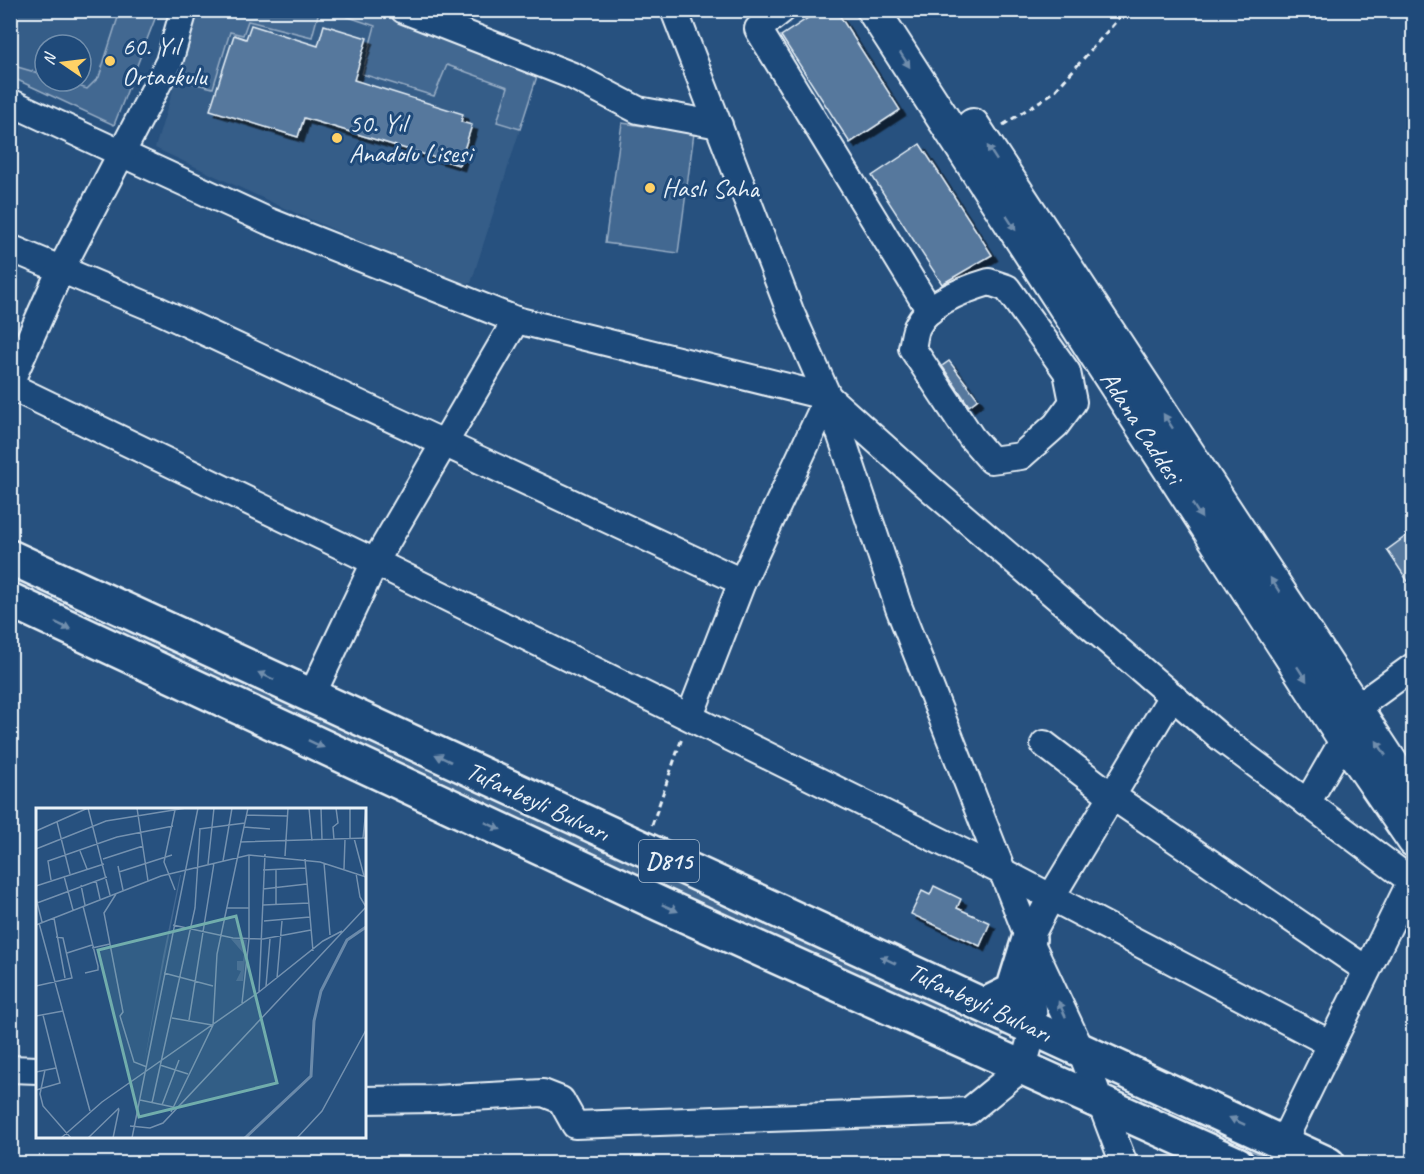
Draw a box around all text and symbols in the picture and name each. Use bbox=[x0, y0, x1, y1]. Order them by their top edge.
place label: 60. Yıl Ortaokulu bbox=[122, 30, 208, 93]
north arrow bbox=[33, 33, 93, 93]
text: N bbox=[39, 49, 61, 67]
one-way arrow bbox=[900, 51, 911, 68]
marker: 60. Yıl Ortaokulu bbox=[103, 54, 117, 68]
place label: 50. Yıl Anadolu Lisesi bbox=[349, 107, 475, 170]
marker: 50. Yıl Anadolu Lisesi bbox=[330, 131, 344, 145]
one-way arrow bbox=[986, 145, 997, 161]
place label: Haslı Saha bbox=[662, 172, 760, 205]
marker: Haslı Saha bbox=[643, 181, 657, 195]
one-way arrow bbox=[1005, 215, 1017, 231]
street label: Adana Caddesi bbox=[1093, 364, 1192, 493]
one-way arrow bbox=[1162, 413, 1173, 430]
one-way arrow bbox=[1191, 502, 1202, 519]
one-way arrow bbox=[1269, 576, 1280, 593]
one-way arrow bbox=[55, 621, 72, 631]
one-way arrow bbox=[1297, 666, 1308, 683]
one-way arrow bbox=[257, 671, 274, 680]
one-way arrow bbox=[308, 739, 325, 748]
one-way arrow bbox=[1376, 739, 1387, 756]
one-way arrow bbox=[434, 753, 451, 762]
street label: Tufanbeyli Bulvarı bbox=[461, 754, 616, 849]
inset map bbox=[36, 808, 366, 1138]
one-way arrow bbox=[484, 822, 501, 831]
road number: D815 bbox=[639, 840, 699, 882]
one-way arrow bbox=[661, 904, 678, 913]
one-way arrow bbox=[878, 955, 896, 965]
street label: Tufanbeyli Bulvarı bbox=[903, 955, 1058, 1050]
one-way arrow bbox=[1057, 1001, 1066, 1018]
one-way arrow bbox=[1228, 1116, 1245, 1125]

